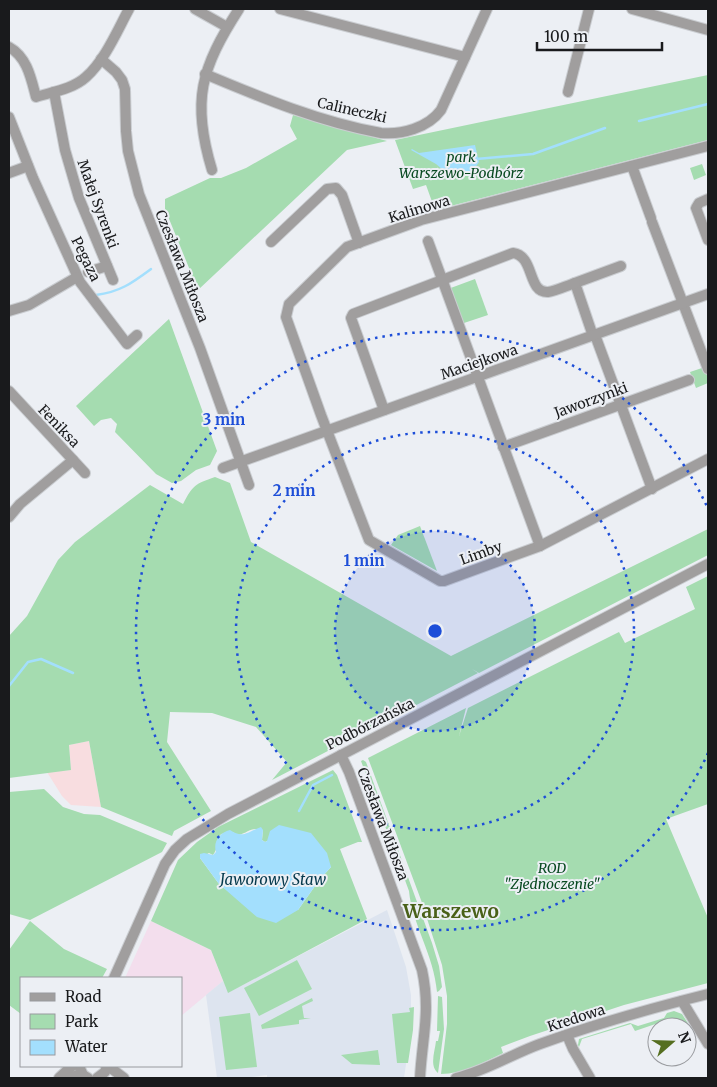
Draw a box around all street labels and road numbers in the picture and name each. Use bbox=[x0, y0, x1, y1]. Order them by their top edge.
street label: Calineczki bbox=[316, 93, 389, 127]
street label: Małej Syrenki bbox=[74, 157, 123, 251]
street label: Kalinowa bbox=[386, 191, 452, 227]
street label: Czesława Miłosza bbox=[151, 207, 213, 325]
street label: Pegaza bbox=[67, 234, 105, 285]
street label: Maciejkowa bbox=[438, 340, 520, 384]
street label: Jaworzynki bbox=[551, 378, 631, 422]
street label: Feniksa bbox=[34, 401, 84, 452]
street label: Limby bbox=[458, 537, 505, 569]
street label: Podbórzańska bbox=[323, 694, 418, 754]
street label: Czesława Miłosza bbox=[353, 765, 413, 883]
street label: Kredowa bbox=[545, 1000, 608, 1036]

